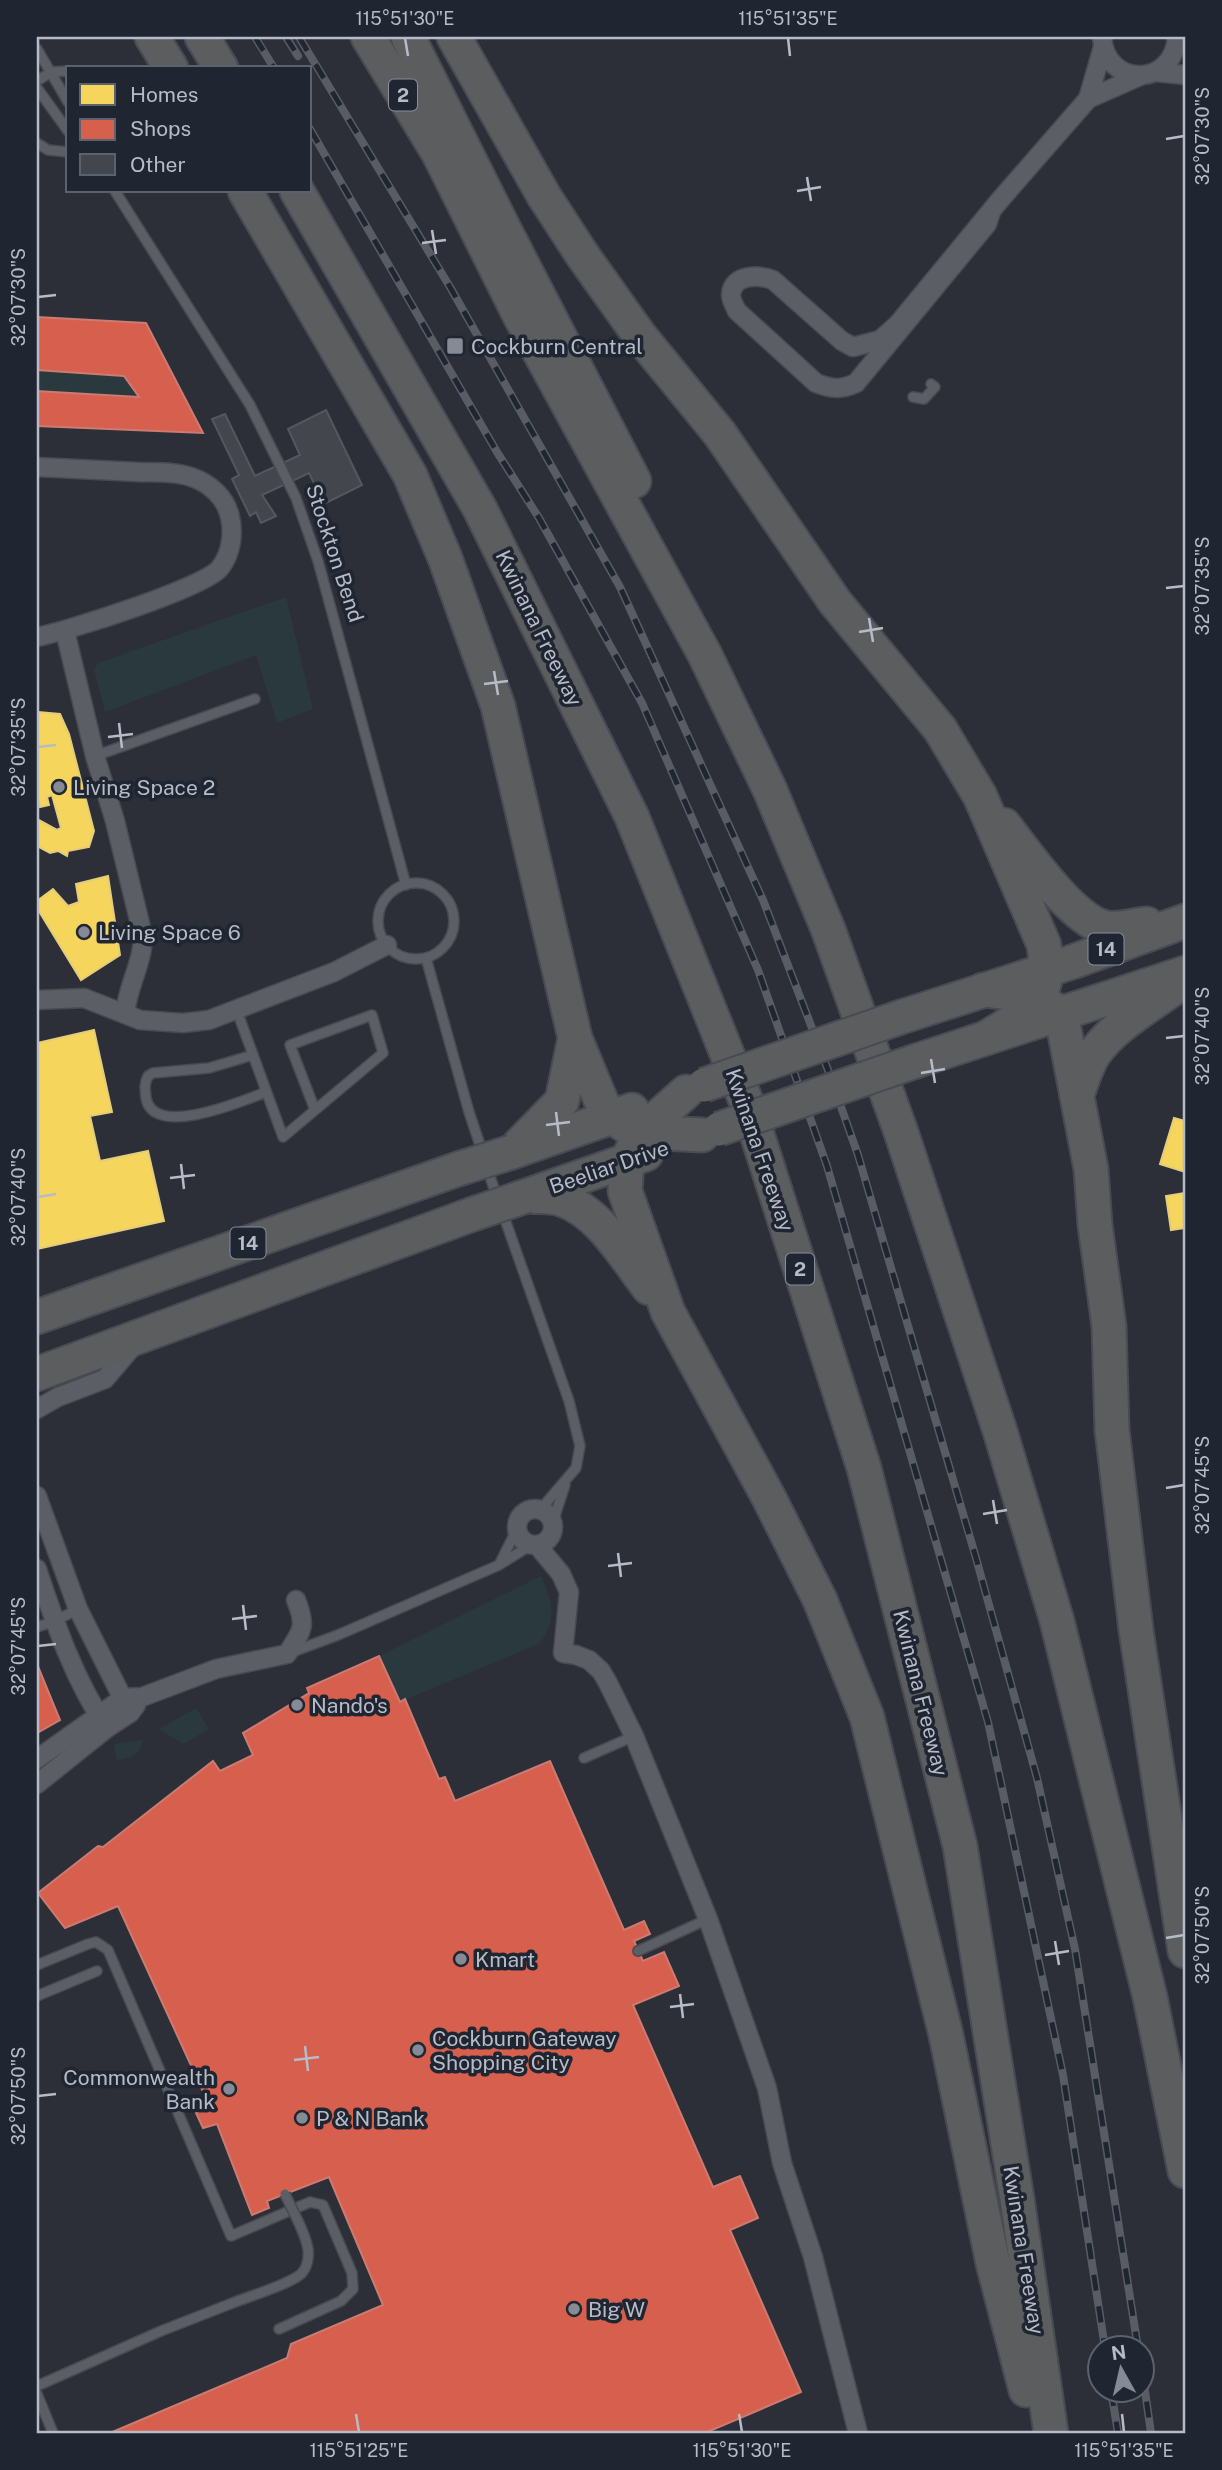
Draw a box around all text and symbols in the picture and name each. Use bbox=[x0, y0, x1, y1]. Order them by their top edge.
text: 115°51'30"E bbox=[356, 8, 454, 29]
text: 115°51'35"E bbox=[738, 8, 838, 29]
legend bbox=[66, 66, 312, 192]
road number: 2 bbox=[389, 80, 417, 110]
text: Homes bbox=[130, 82, 198, 107]
text: 32°07'30"S bbox=[1192, 87, 1213, 185]
text: Shops bbox=[130, 116, 191, 141]
text: Other bbox=[130, 152, 186, 177]
text: 32°07'30"S bbox=[8, 248, 29, 346]
place label: Cockburn Central bbox=[471, 334, 643, 359]
marker: Cockburn Central bbox=[445, 336, 465, 356]
street label: Stockton Bend bbox=[301, 481, 369, 625]
text: 32°07'35"S bbox=[1192, 537, 1213, 635]
street label: Kwinana Freeway bbox=[490, 546, 588, 710]
text: 32°07'35"S bbox=[8, 698, 29, 796]
place label: Living Space 2 bbox=[73, 775, 215, 800]
marker: Living Space 2 bbox=[51, 779, 67, 795]
place label: Living Space 6 bbox=[98, 920, 241, 945]
marker: Living Space 6 bbox=[76, 924, 92, 940]
road number: 14 bbox=[1088, 934, 1124, 965]
text: 32°07'40"S bbox=[1192, 987, 1213, 1085]
street label: Kwinana Freeway bbox=[720, 1065, 800, 1235]
street label: Beeliar Drive bbox=[546, 1135, 672, 1199]
text: 32°07'40"S bbox=[8, 1148, 29, 1246]
road number: 14 bbox=[230, 1228, 266, 1259]
road number: 2 bbox=[786, 1254, 814, 1284]
text: 32°07'45"S bbox=[1192, 1436, 1213, 1534]
text: 32°07'45"S bbox=[8, 1597, 29, 1695]
street label: Kwinana Freeway bbox=[888, 1607, 954, 1779]
place label: Nando's bbox=[311, 1693, 388, 1718]
marker: Nando's bbox=[289, 1697, 305, 1713]
text: 32°07'50"S bbox=[1192, 1886, 1213, 1984]
place label: Kmart bbox=[475, 1947, 535, 1972]
marker: Kmart bbox=[453, 1951, 469, 1967]
place label: Cockburn Gateway Shopping City bbox=[432, 2026, 616, 2075]
marker: Cockburn Gateway Shopping City bbox=[410, 2042, 426, 2058]
text: 32°07'50"S bbox=[8, 2047, 29, 2145]
place label: Commonwealth Bank bbox=[63, 2065, 215, 2114]
marker: Commonwealth Bank bbox=[221, 2081, 237, 2097]
place label: P & N Bank bbox=[316, 2106, 425, 2131]
marker: P & N Bank bbox=[294, 2110, 310, 2126]
street label: Kwinana Freeway bbox=[998, 2164, 1050, 2336]
place label: Big W bbox=[588, 2297, 645, 2322]
marker: Big W bbox=[566, 2301, 582, 2317]
north arrow bbox=[1086, 2334, 1156, 2404]
text: N bbox=[1110, 2340, 1128, 2364]
text: 115°51'25"E bbox=[310, 2440, 408, 2461]
text: 115°51'30"E bbox=[693, 2440, 791, 2461]
text: 115°51'35"E bbox=[1074, 2440, 1174, 2461]

